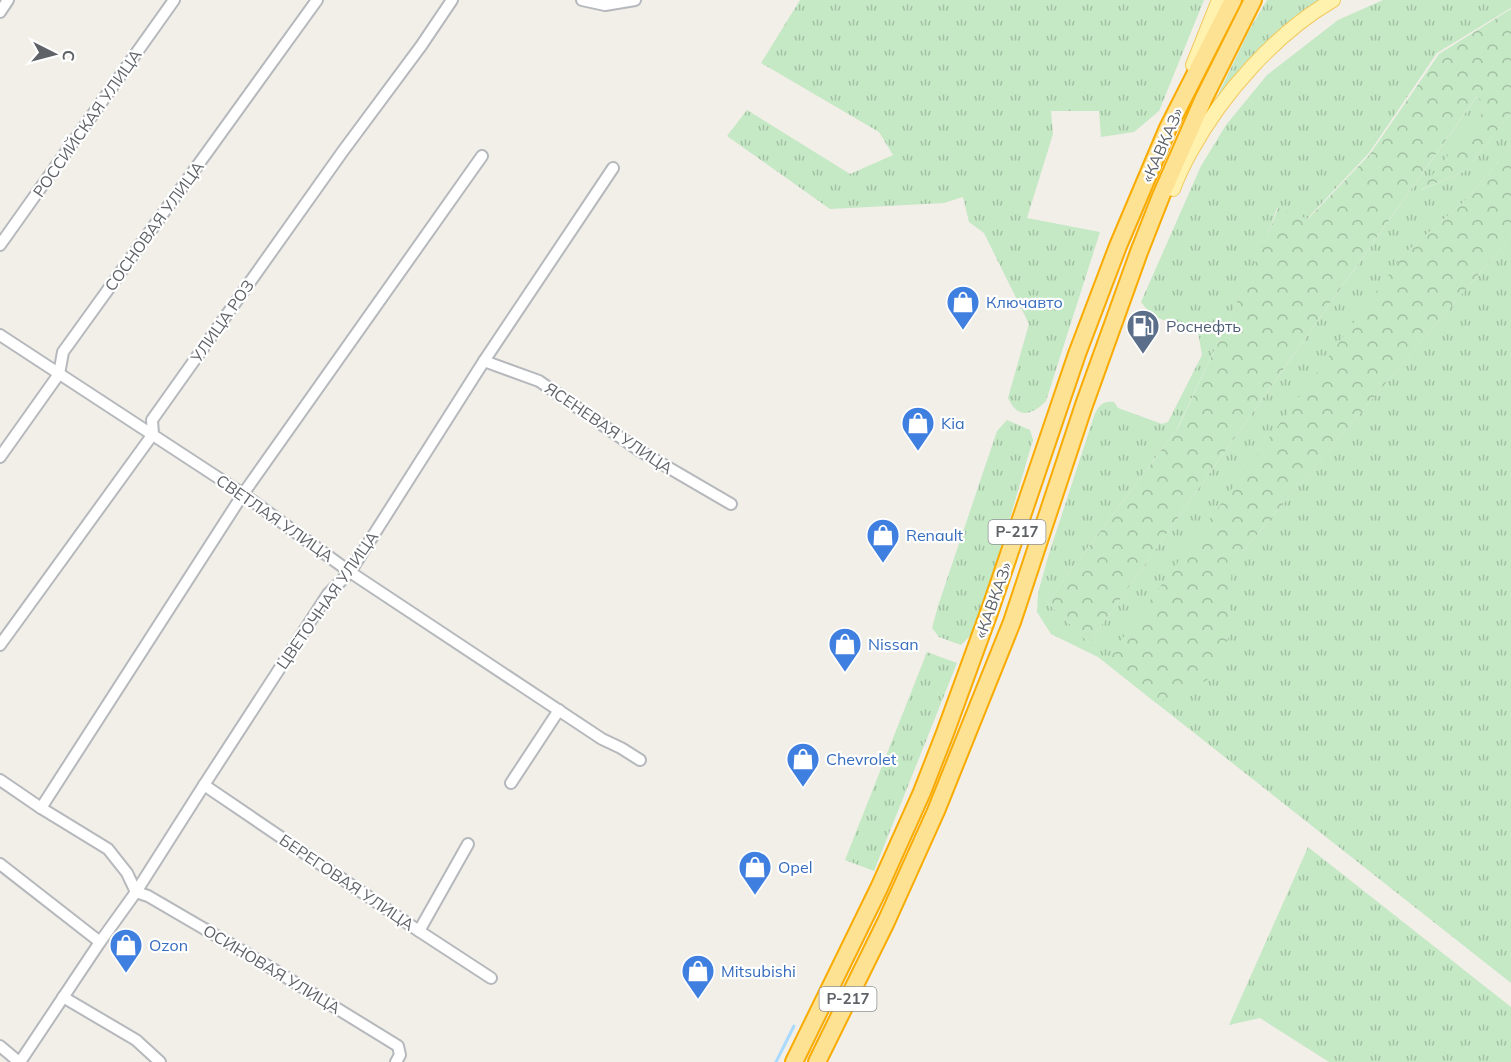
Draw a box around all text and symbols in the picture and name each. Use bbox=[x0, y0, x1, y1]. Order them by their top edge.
north arrow bbox=[24, 24, 84, 84]
street label: РОССИЙСКАЯ УЛИЦА bbox=[29, 46, 145, 200]
street label: «КАВКАЗ» bbox=[1137, 105, 1187, 185]
street label: СОСНОВАЯ УЛИЦА bbox=[100, 157, 208, 295]
street label: УЛИЦА РОЗ bbox=[186, 276, 258, 367]
shop icon: Ключавто bbox=[945, 284, 981, 331]
place label: Ключавто bbox=[986, 292, 1063, 312]
fuel station icon: Роснефть bbox=[1125, 308, 1161, 355]
place label: Роснефть bbox=[1166, 316, 1241, 336]
street label: ЯСЕНЕВАЯ УЛИЦА bbox=[541, 378, 677, 478]
shop icon: Kia bbox=[900, 405, 936, 452]
place label: Kia bbox=[941, 413, 965, 433]
street label: СВЕТЛАЯ УЛИЦА bbox=[212, 470, 338, 566]
shop icon: Renault bbox=[865, 517, 901, 564]
road number: Р-217 bbox=[988, 520, 1046, 544]
place label: Renault bbox=[906, 525, 964, 545]
street label: ЦВЕТОЧНАЯ УЛИЦА bbox=[272, 527, 382, 673]
street label: «КАВКАЗ» bbox=[970, 559, 1016, 641]
shop icon: Nissan bbox=[827, 626, 863, 673]
place label: Nissan bbox=[868, 634, 919, 654]
shop icon: Chevrolet bbox=[785, 741, 821, 788]
place label: Chevrolet bbox=[826, 749, 897, 769]
street label: БЕРЕГОВАЯ УЛИЦА bbox=[276, 829, 418, 935]
shop icon: Opel bbox=[737, 849, 773, 896]
place label: Opel bbox=[778, 857, 812, 877]
street label: ОСИНОВАЯ УЛИЦА bbox=[200, 920, 345, 1018]
shop icon: Ozon bbox=[108, 927, 144, 974]
place label: Ozon bbox=[149, 935, 188, 955]
shop icon: Mitsubishi bbox=[680, 953, 716, 1000]
place label: Mitsubishi bbox=[721, 961, 796, 981]
road number: Р-217 bbox=[820, 987, 876, 1011]

